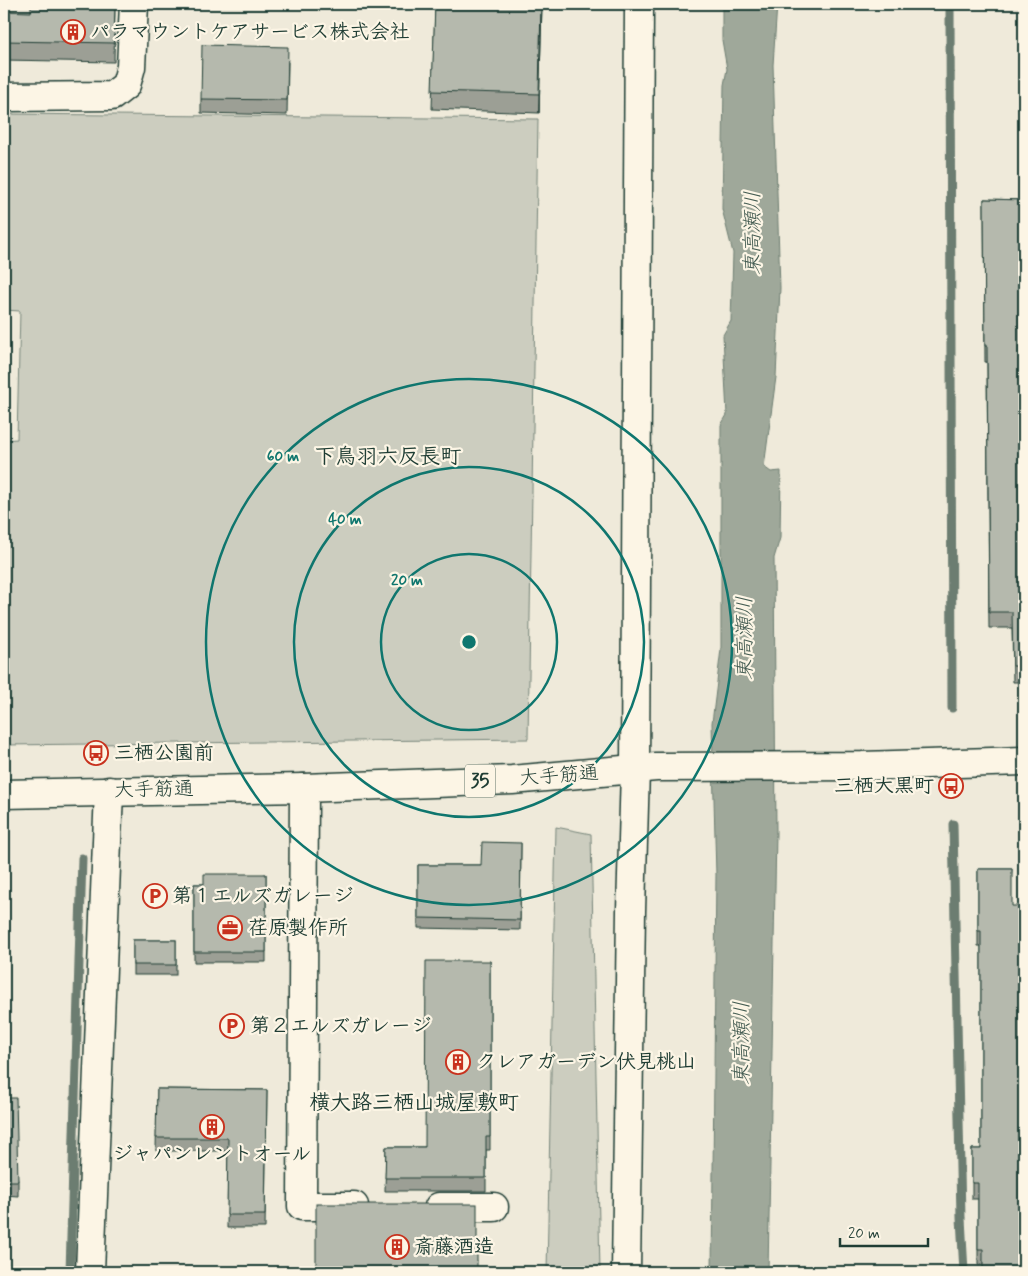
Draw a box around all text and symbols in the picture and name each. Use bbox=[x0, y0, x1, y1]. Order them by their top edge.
building icon: パラマウントケアサービス株式会社 bbox=[60, 19, 86, 45]
place label: パラマウントケアサービス株式会社 bbox=[90, 19, 410, 46]
water label: 東高瀬川 bbox=[739, 191, 767, 275]
district label: 下鳥羽六反長町 bbox=[315, 443, 462, 471]
text: 60 m bbox=[267, 447, 299, 467]
text: 40 m bbox=[328, 510, 362, 530]
text: 20 m bbox=[391, 571, 423, 591]
water label: 東高瀬川 bbox=[731, 596, 759, 680]
centre of rings bbox=[460, 633, 478, 651]
bus stop icon: 三栖公園前 bbox=[83, 740, 109, 766]
place label: 三栖公園前 bbox=[114, 740, 214, 767]
street label: 大手筋通 bbox=[518, 760, 600, 792]
road number: 35 bbox=[465, 764, 495, 798]
place label: 三栖大黒町 bbox=[834, 773, 934, 800]
bus stop icon: 三栖大黒町 bbox=[938, 773, 964, 799]
street label: 大手筋通 bbox=[114, 776, 194, 804]
parking icon: 第１エルズガレージ bbox=[142, 883, 168, 909]
place label: 第１エルズガレージ bbox=[172, 883, 353, 910]
office icon: 荏原製作所 bbox=[217, 915, 243, 941]
place label: 荏原製作所 bbox=[248, 915, 348, 942]
water label: 東高瀬川 bbox=[728, 1001, 756, 1085]
parking icon: 第２エルズガレージ bbox=[219, 1013, 245, 1039]
place label: 第２エルズガレージ bbox=[250, 1013, 431, 1040]
building icon: クレアガーデン伏見桃山 bbox=[445, 1049, 471, 1075]
place label: クレアガーデン伏見桃山 bbox=[476, 1049, 696, 1076]
district label: 横大路三栖山城屋敷町 bbox=[309, 1089, 519, 1117]
building icon: ジャパンレントオール bbox=[199, 1114, 225, 1140]
place label: ジャパンレントオール bbox=[112, 1141, 312, 1168]
scale bar bbox=[840, 1216, 928, 1248]
text: 20 m bbox=[848, 1224, 880, 1244]
building icon: 斎藤酒造 bbox=[384, 1234, 410, 1260]
place label: 斎藤酒造 bbox=[414, 1234, 494, 1261]

